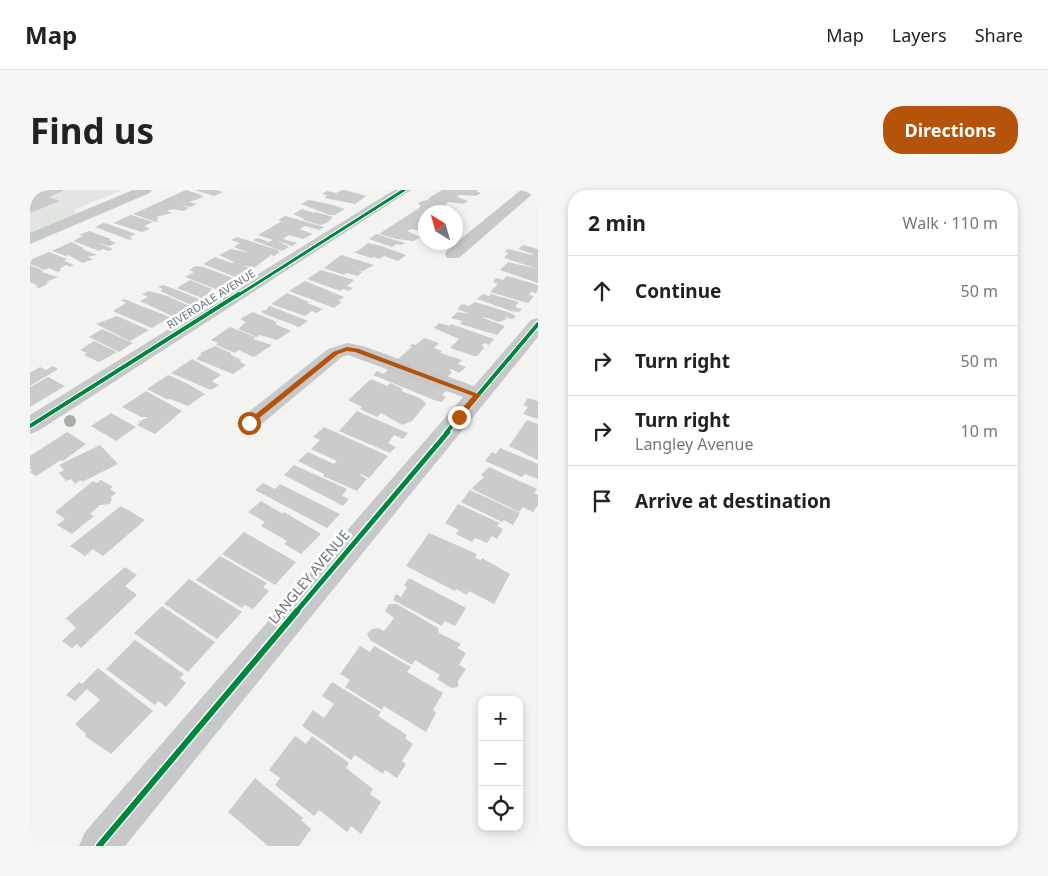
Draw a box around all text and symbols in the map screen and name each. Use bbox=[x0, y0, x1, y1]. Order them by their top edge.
text: Map bbox=[25, 18, 77, 51]
text: Map bbox=[826, 23, 864, 47]
text: Layers bbox=[892, 23, 947, 47]
text: Share bbox=[975, 23, 1023, 47]
button: Directions bbox=[883, 106, 1018, 154]
text: Find us bbox=[30, 107, 154, 154]
north arrow bbox=[418, 205, 463, 250]
text: 2 min bbox=[588, 209, 646, 237]
text: Walk · 110 m bbox=[903, 212, 998, 234]
street label: RIVERDALE AVENUE bbox=[164, 265, 258, 332]
icon: ahead bbox=[588, 277, 616, 305]
text: Continue bbox=[635, 278, 721, 304]
text: 50 m bbox=[961, 280, 998, 302]
icon: right bbox=[588, 347, 616, 375]
text: Turn right bbox=[635, 348, 730, 374]
text: 50 m bbox=[961, 350, 998, 372]
route end bbox=[448, 406, 471, 429]
text: Turn right bbox=[635, 407, 730, 433]
route start bbox=[238, 412, 261, 435]
icon: right bbox=[588, 417, 616, 445]
text: 10 m bbox=[961, 420, 998, 442]
text: Langley Avenue bbox=[635, 433, 753, 455]
icon: arrive bbox=[588, 487, 616, 515]
text: Arrive at destination bbox=[635, 488, 831, 514]
street label: LANGLEY AVENUE bbox=[264, 526, 354, 628]
map controls bbox=[478, 696, 523, 831]
button: + bbox=[478, 696, 523, 741]
button: − bbox=[478, 741, 523, 786]
button: locate bbox=[478, 786, 523, 831]

